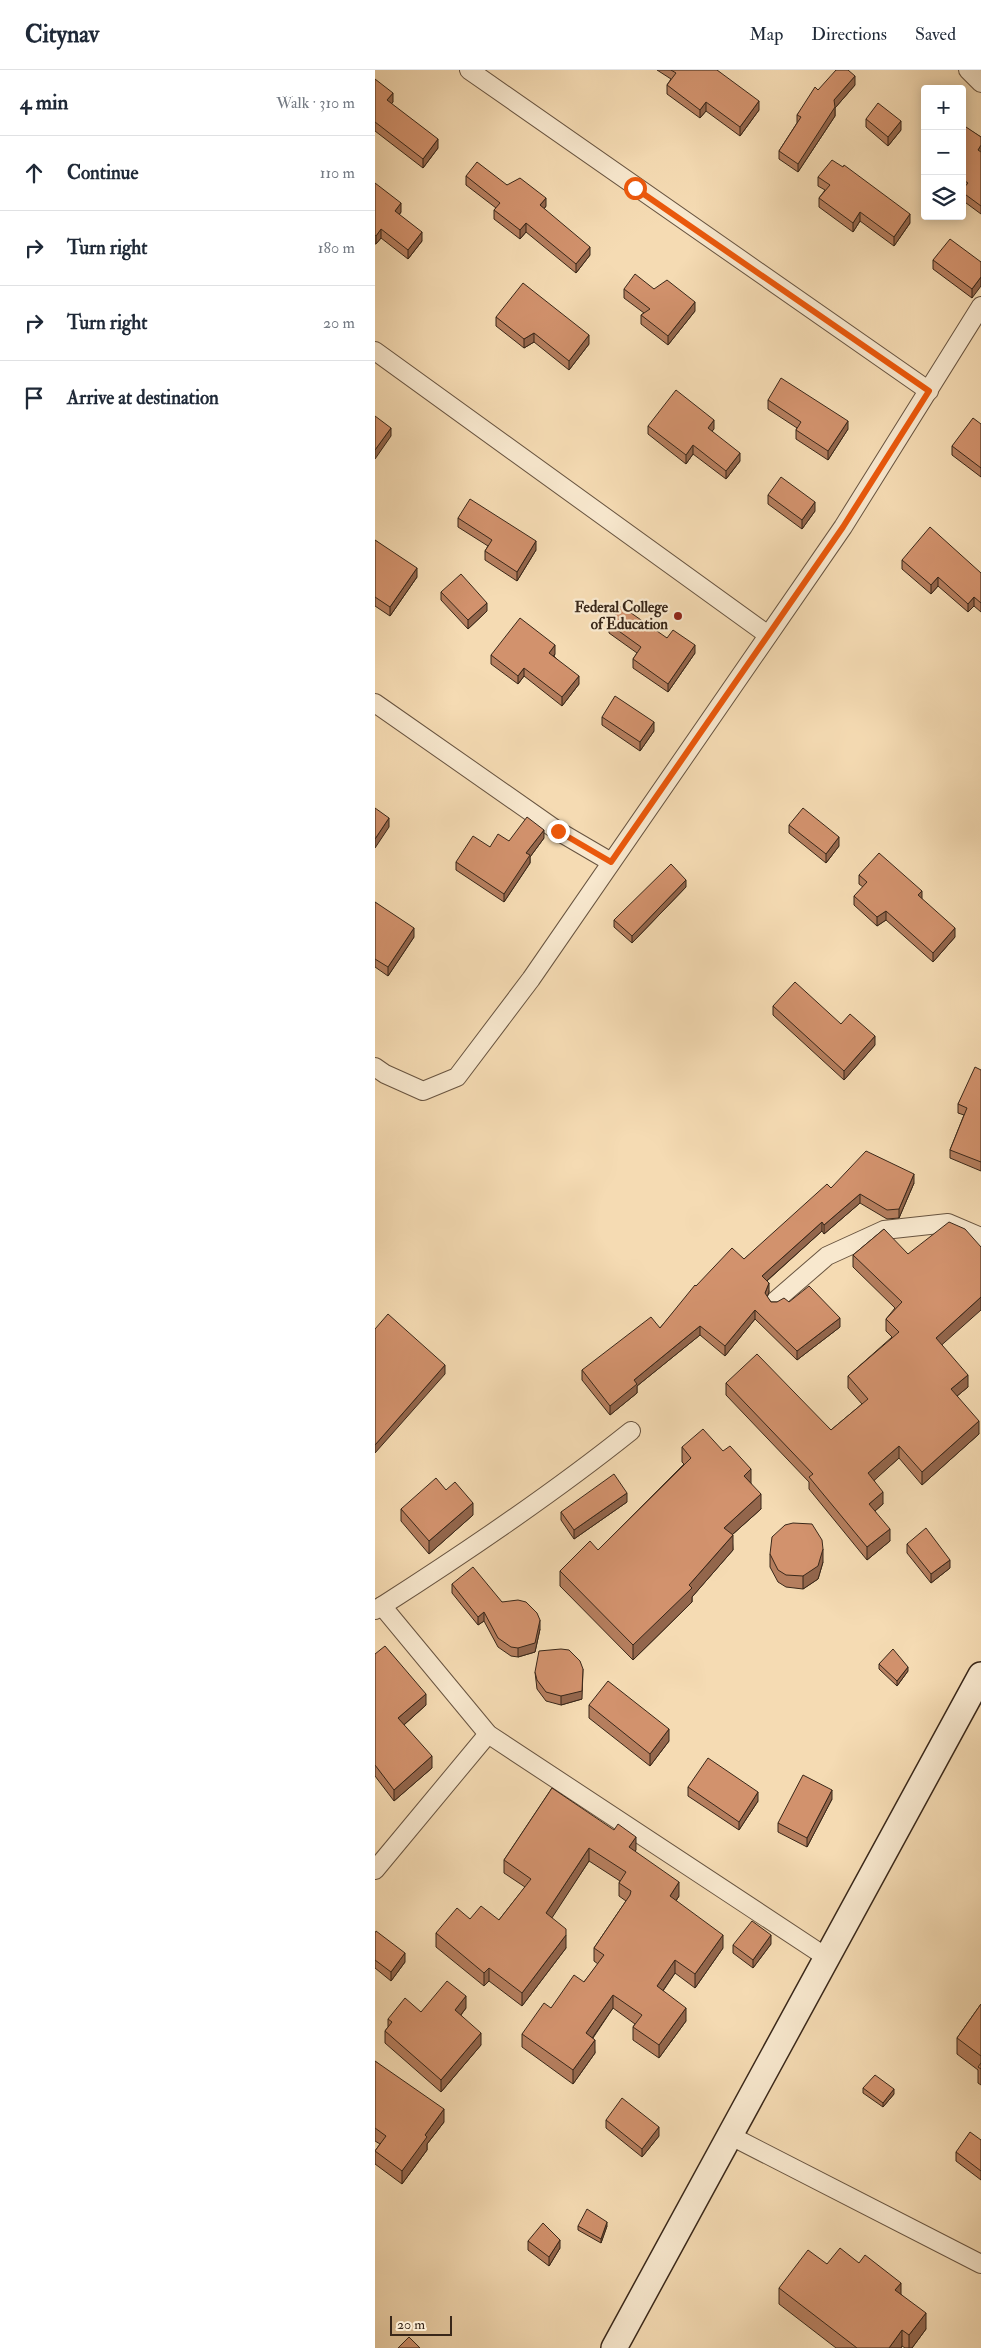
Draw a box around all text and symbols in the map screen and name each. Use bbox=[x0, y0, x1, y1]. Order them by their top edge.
text: Citynav bbox=[25, 19, 99, 50]
text: Map bbox=[750, 23, 783, 46]
text: Directions bbox=[811, 23, 887, 46]
text: Saved bbox=[915, 23, 956, 46]
map controls bbox=[921, 85, 966, 220]
button: + bbox=[921, 85, 966, 130]
text: 4 min bbox=[20, 89, 68, 116]
text: Walk · 310 m bbox=[276, 93, 355, 113]
button: − bbox=[921, 130, 966, 175]
icon: ahead bbox=[20, 159, 48, 187]
text: Continue bbox=[67, 161, 138, 185]
text: 110 m bbox=[320, 163, 355, 183]
button: layers bbox=[921, 175, 966, 220]
route start bbox=[624, 177, 647, 200]
icon: right bbox=[20, 234, 48, 262]
text: Turn right bbox=[67, 236, 147, 260]
text: 180 m bbox=[318, 238, 355, 258]
icon: right bbox=[20, 309, 48, 337]
text: Turn right bbox=[67, 311, 147, 335]
text: 20 m bbox=[323, 313, 355, 333]
icon: arrive bbox=[20, 384, 48, 412]
text: Arrive at destination bbox=[67, 386, 219, 410]
place label: Federal College of Education bbox=[575, 598, 669, 634]
marker: Federal College of Education bbox=[672, 610, 684, 622]
route end bbox=[547, 820, 570, 843]
scale bar bbox=[390, 2313, 453, 2336]
text: 20 m bbox=[397, 2316, 425, 2333]

